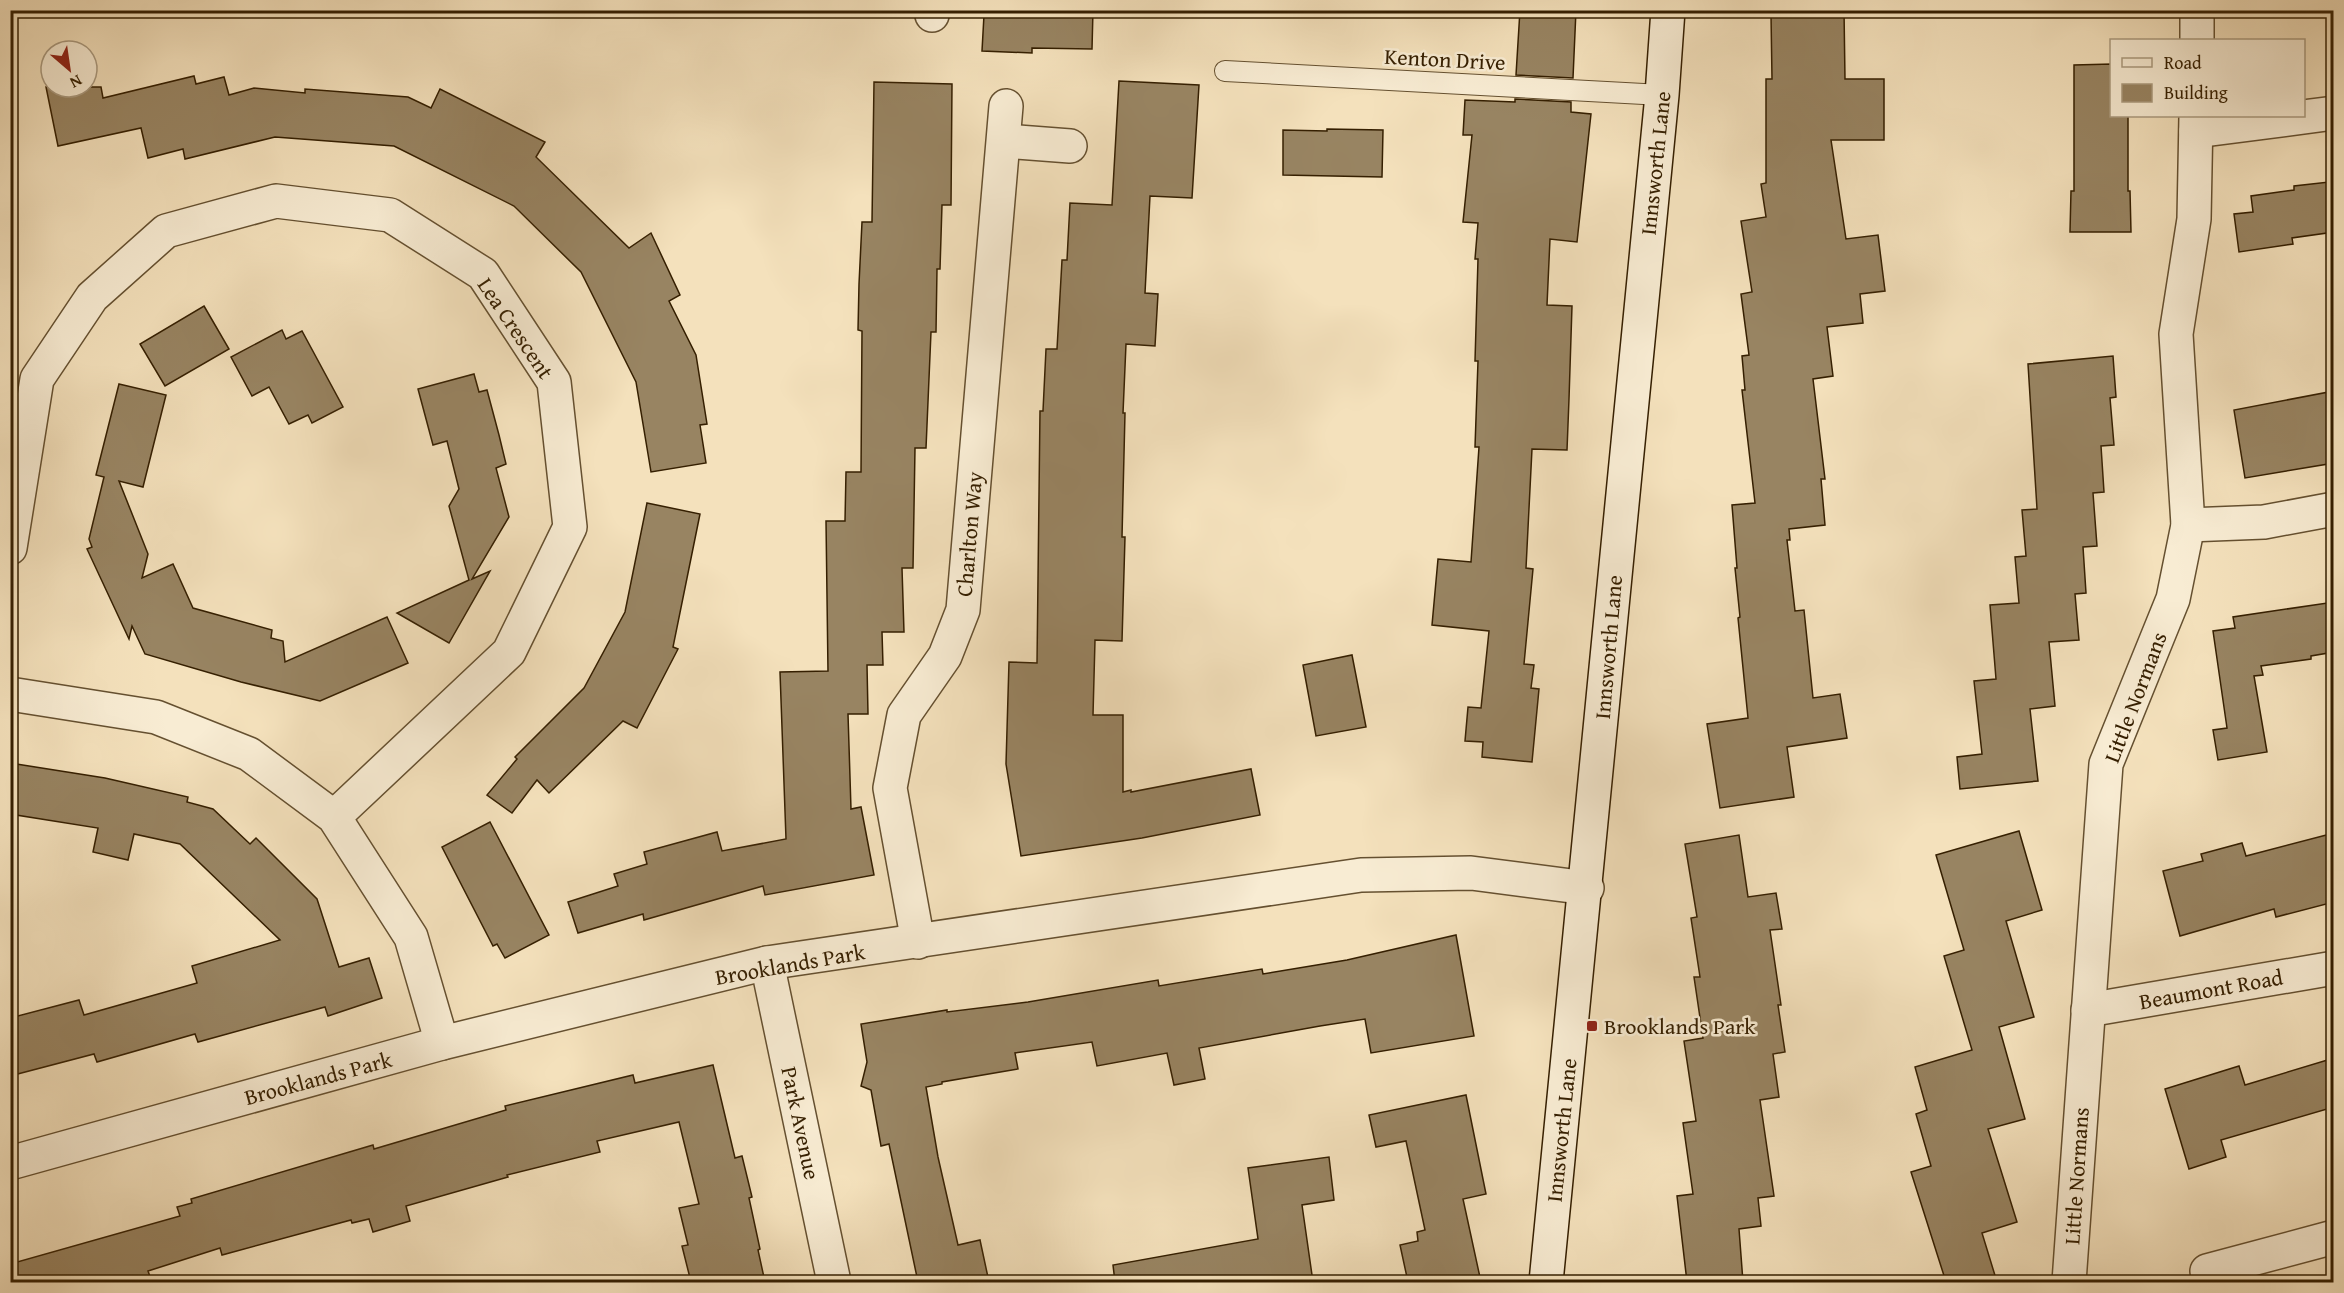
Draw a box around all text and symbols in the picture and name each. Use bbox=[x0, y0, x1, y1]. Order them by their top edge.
north arrow bbox=[39, 39, 99, 99]
legend bbox=[2110, 39, 2305, 117]
street label: Kenton Drive bbox=[1384, 40, 1506, 78]
text: Road bbox=[2164, 49, 2202, 76]
text: N bbox=[66, 69, 87, 95]
text: Building bbox=[2164, 79, 2228, 106]
street label: Innsworth Lane bbox=[1632, 89, 1678, 237]
street label: Lea Crescent bbox=[470, 271, 562, 385]
street label: Charlton Way bbox=[948, 470, 990, 598]
street label: Innsworth Lane bbox=[1586, 574, 1630, 720]
street label: Little Normans bbox=[2095, 627, 2175, 767]
street label: Brooklands Park bbox=[713, 935, 868, 993]
street label: Beaumont Road bbox=[2137, 961, 2286, 1017]
place label: Brooklands Park bbox=[1604, 1010, 1756, 1042]
marker: Brooklands Park bbox=[1585, 1019, 1599, 1033]
street label: Brooklands Park bbox=[241, 1043, 396, 1113]
street label: Innsworth Lane bbox=[1538, 1056, 1584, 1204]
street label: Park Avenue bbox=[773, 1063, 829, 1183]
street label: Little Normans bbox=[2055, 1106, 2097, 1246]

